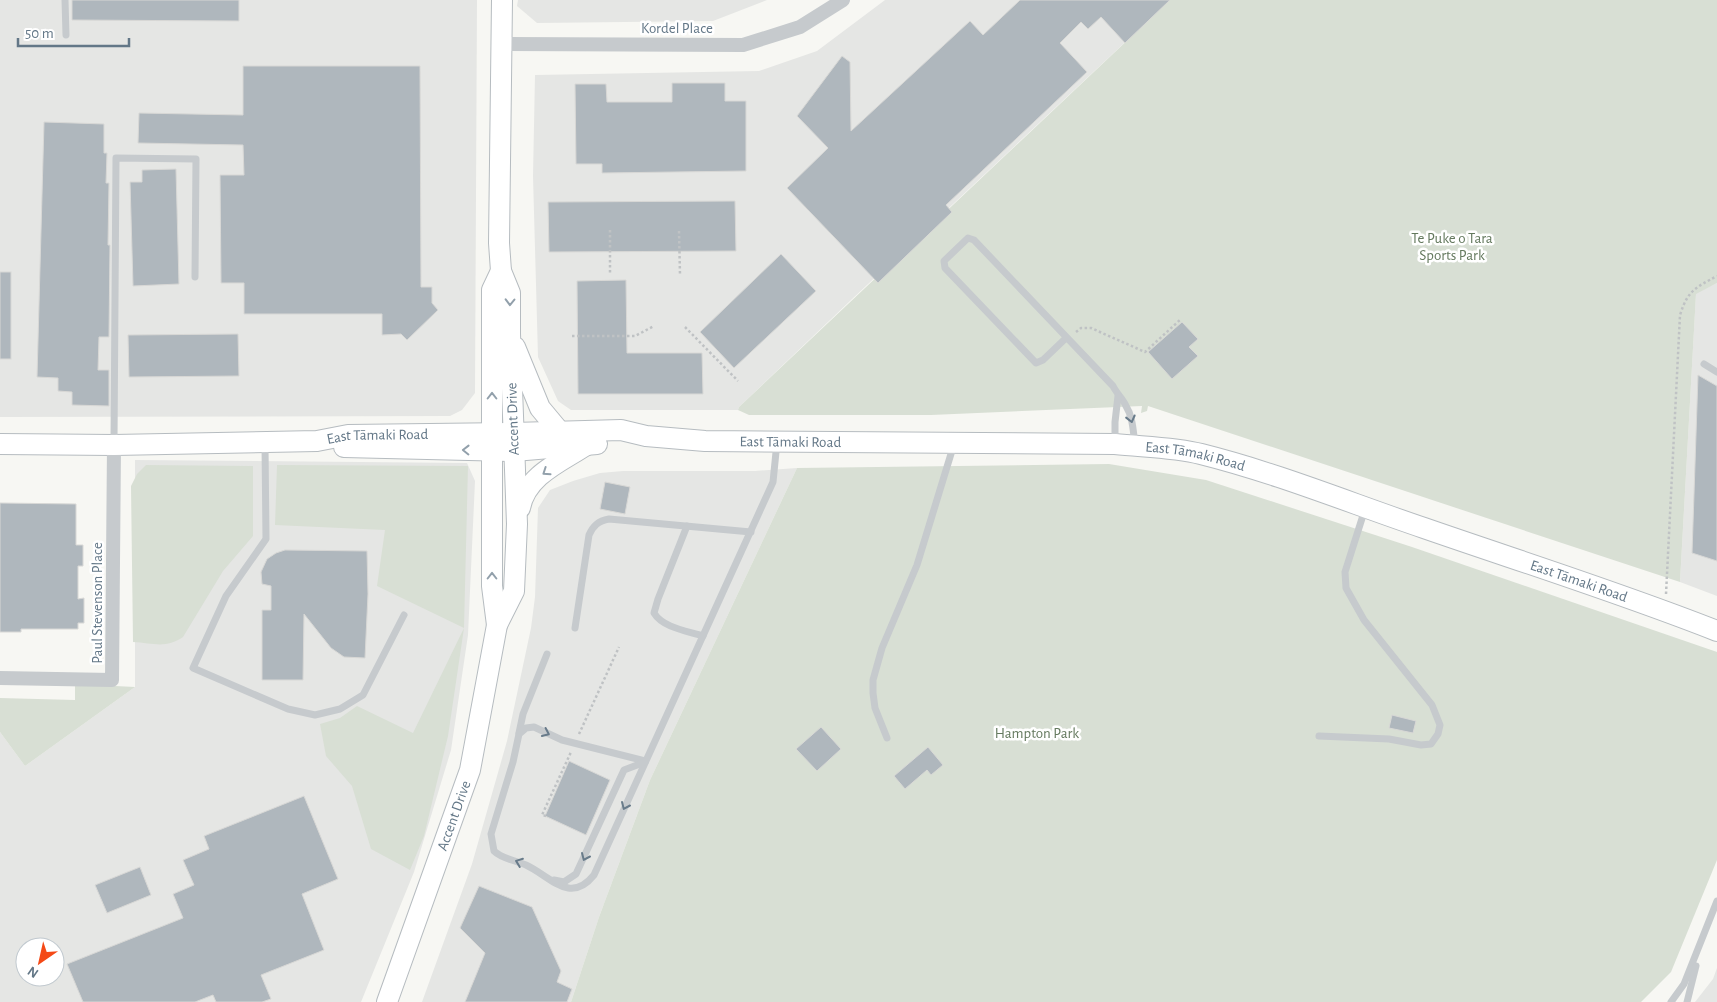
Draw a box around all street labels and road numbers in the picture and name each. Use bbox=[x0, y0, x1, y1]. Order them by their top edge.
street label: Kordel Place bbox=[641, 21, 713, 36]
street label: Accent Drive bbox=[504, 382, 522, 456]
street label: East Tāmaki Road bbox=[326, 427, 429, 446]
street label: East Tāmaki Road bbox=[740, 434, 842, 449]
street label: East Tāmaki Road bbox=[1145, 439, 1247, 473]
street label: Paul Stevenson Place bbox=[90, 542, 105, 664]
street label: East Tāmaki Road bbox=[1528, 557, 1630, 605]
street label: Accent Drive bbox=[434, 779, 473, 853]

